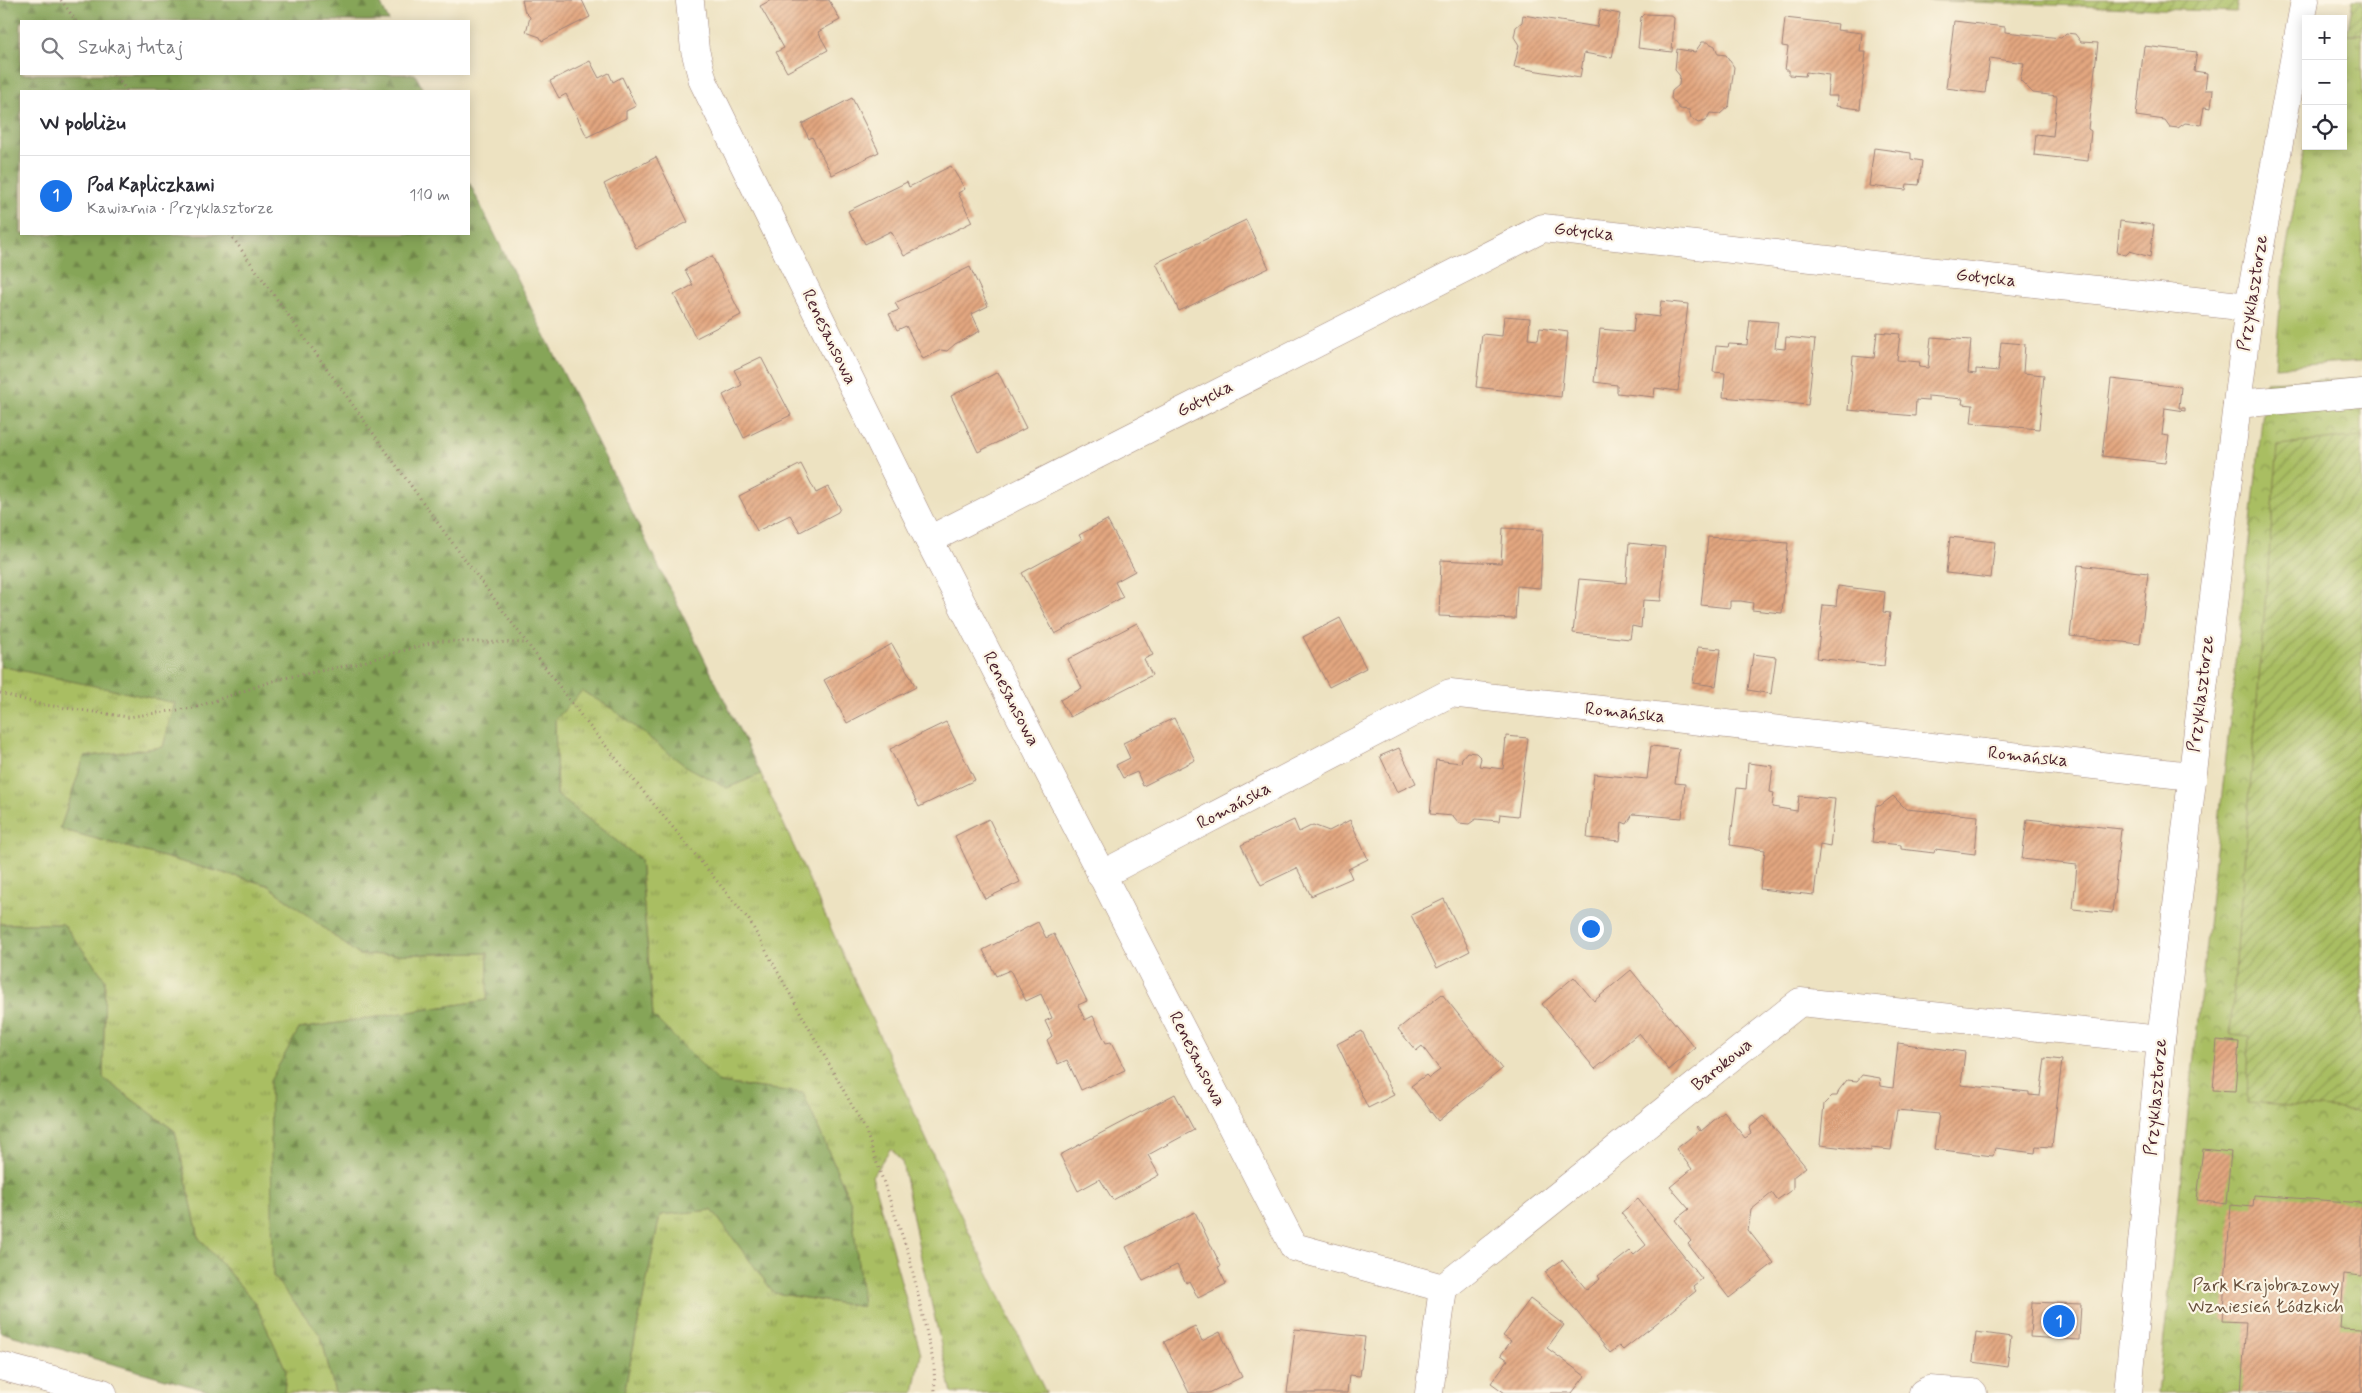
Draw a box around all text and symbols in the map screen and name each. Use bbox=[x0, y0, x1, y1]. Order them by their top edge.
map controls bbox=[2302, 15, 2347, 150]
button: + bbox=[2302, 15, 2347, 60]
search box bbox=[20, 20, 470, 75]
icon: search bbox=[38, 34, 66, 62]
text: Szukaj tutaj bbox=[78, 35, 183, 60]
button: − bbox=[2302, 60, 2347, 105]
button: locate bbox=[2302, 105, 2347, 150]
text: W pobliżu bbox=[40, 109, 126, 137]
text: Pod Kapliczkami bbox=[87, 173, 215, 198]
text: 1 bbox=[52, 185, 60, 206]
text: 110 m bbox=[409, 185, 450, 206]
text: Kawiarnia · Przyklasztorze bbox=[87, 198, 273, 219]
street label: Gotycka bbox=[1553, 217, 1615, 247]
street label: Przyklasztorze bbox=[2232, 233, 2274, 353]
street label: Gotycka bbox=[1955, 263, 2017, 293]
street label: Renesansowa bbox=[796, 285, 862, 389]
street label: Gotycka bbox=[1173, 375, 1237, 423]
street label: Przyklasztorze bbox=[2182, 634, 2220, 754]
street label: Renesansowa bbox=[977, 648, 1045, 750]
street label: Romańska bbox=[1584, 697, 1666, 729]
street label: Romańska bbox=[1987, 741, 2069, 773]
street label: Romańska bbox=[1193, 776, 1275, 836]
your location bbox=[1578, 916, 1604, 942]
street label: Renesansowa bbox=[1163, 1008, 1231, 1110]
street label: Barokowa bbox=[1687, 1033, 1757, 1097]
street label: Przyklasztorze bbox=[2139, 1037, 2173, 1157]
park label: Park Krajobrazowy Wzniesień Łódzkich bbox=[2188, 1274, 2344, 1319]
pin: 1 bbox=[2043, 1302, 2075, 1340]

